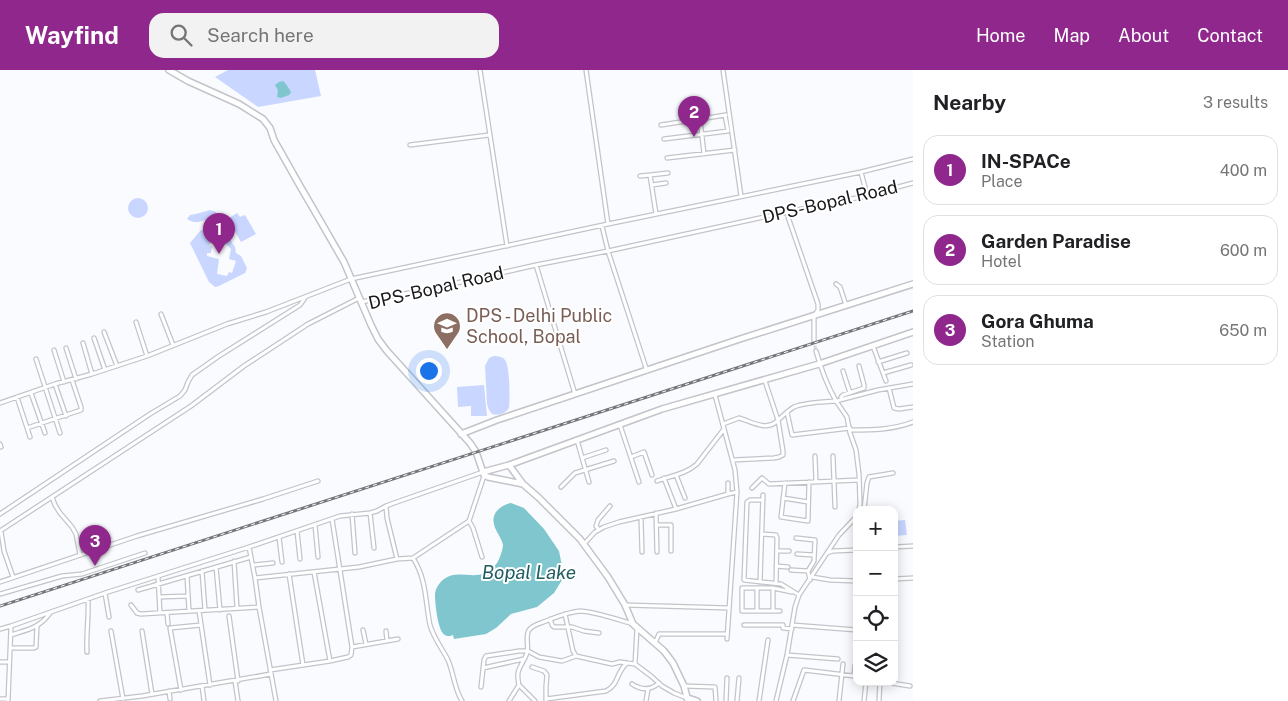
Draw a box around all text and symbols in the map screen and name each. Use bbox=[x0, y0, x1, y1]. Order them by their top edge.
search box bbox=[149, 13, 499, 58]
text: Wayfind bbox=[25, 21, 119, 49]
icon: search bbox=[167, 21, 195, 49]
text: Search here bbox=[207, 24, 314, 46]
text: Home bbox=[976, 25, 1026, 46]
text: Map bbox=[1054, 25, 1090, 46]
text: About bbox=[1118, 25, 1169, 46]
text: Contact bbox=[1197, 25, 1263, 46]
text: Nearby bbox=[933, 90, 1006, 115]
text: 3 results bbox=[1203, 93, 1268, 112]
pin: 2 bbox=[678, 96, 710, 137]
text: IN-SPACe bbox=[981, 150, 1071, 172]
text: 1 bbox=[947, 161, 953, 180]
text: 400 m bbox=[1220, 161, 1267, 180]
text: Place bbox=[981, 172, 1023, 191]
street label: DPS-Bopal Road bbox=[760, 176, 900, 227]
pin: 1 bbox=[203, 213, 235, 254]
text: Garden Paradise bbox=[981, 230, 1131, 252]
text: 2 bbox=[945, 241, 955, 260]
text: 600 m bbox=[1220, 241, 1267, 260]
text: Hotel bbox=[981, 252, 1022, 271]
street label: DPS-Bopal Road bbox=[366, 262, 506, 313]
place label: DPS - Delhi Public School, Bopal bbox=[466, 305, 612, 347]
text: Gora Ghuma bbox=[981, 310, 1094, 332]
school or university icon: DPS - Delhi Public School, Bopal bbox=[432, 311, 462, 350]
text: 3 bbox=[945, 321, 955, 340]
text: 650 m bbox=[1219, 321, 1267, 340]
text: Station bbox=[981, 332, 1035, 351]
your location bbox=[416, 358, 442, 384]
map controls bbox=[853, 506, 898, 686]
button: + bbox=[853, 506, 898, 551]
pin: 3 bbox=[79, 525, 111, 566]
button: − bbox=[853, 551, 898, 596]
water label: Bopal Lake bbox=[482, 561, 576, 583]
button: locate bbox=[853, 596, 898, 641]
button: layers bbox=[853, 641, 898, 686]

